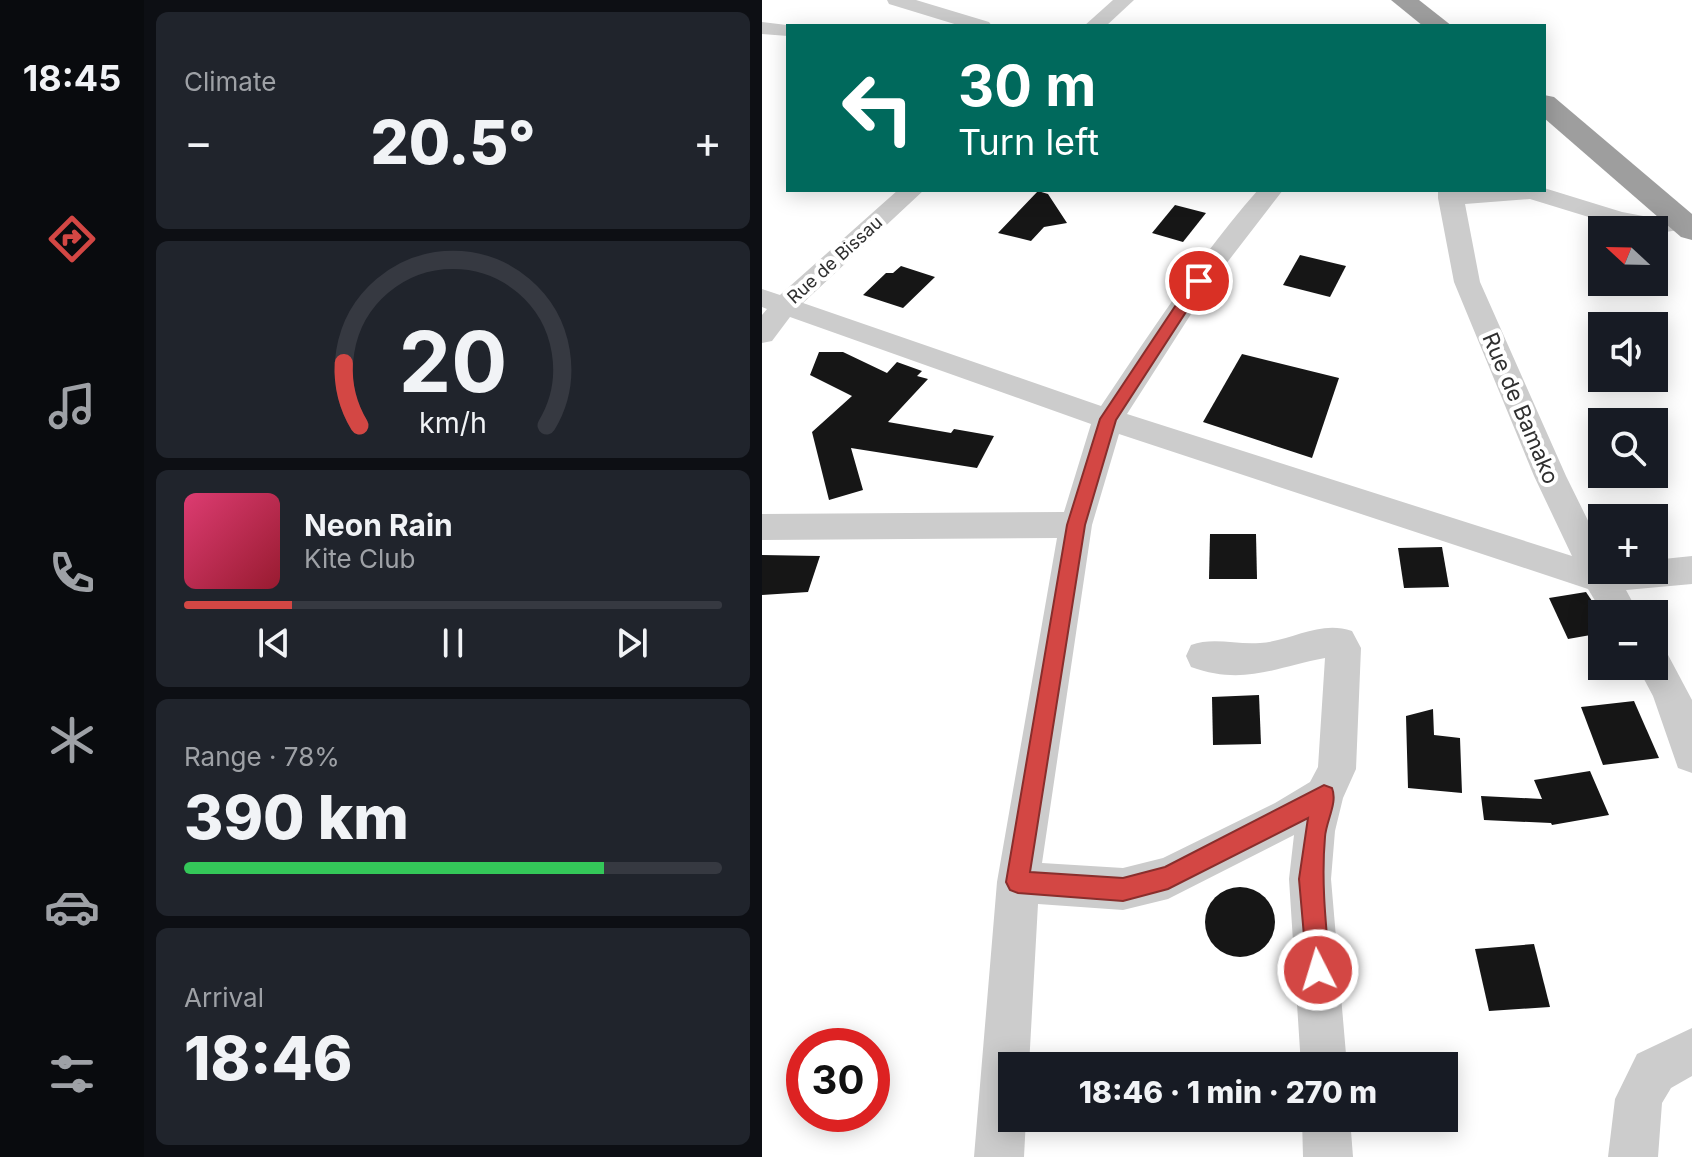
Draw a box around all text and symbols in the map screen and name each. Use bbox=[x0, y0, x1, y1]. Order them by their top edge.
text: 30 m bbox=[958, 52, 1096, 120]
text: 18:45 bbox=[23, 56, 121, 100]
icon: left bbox=[826, 56, 930, 160]
text: Climate bbox=[184, 66, 276, 97]
text: 20.5° bbox=[370, 106, 536, 178]
text: − bbox=[184, 115, 213, 169]
text: + bbox=[693, 115, 722, 169]
text: Turn left bbox=[958, 120, 1099, 164]
icon: directions bbox=[44, 211, 100, 267]
street label: Rue de Bissau bbox=[783, 212, 886, 308]
north arrow bbox=[1588, 216, 1668, 296]
map controls bbox=[1588, 216, 1668, 680]
pin bbox=[1165, 247, 1233, 315]
icon: arrive bbox=[1177, 259, 1221, 303]
text: 20 bbox=[399, 310, 507, 411]
button: sound bbox=[1588, 312, 1668, 392]
street label: Rue de Bamako bbox=[1477, 328, 1565, 488]
icon: music bbox=[44, 378, 100, 434]
text: km/h bbox=[419, 405, 487, 440]
button: search bbox=[1588, 408, 1668, 488]
button: + bbox=[1588, 504, 1668, 584]
text: Neon Rain bbox=[304, 507, 453, 543]
text: Kite Club bbox=[304, 543, 415, 574]
icon: phone bbox=[44, 545, 100, 601]
button: − bbox=[1588, 600, 1668, 680]
icon: previous bbox=[252, 621, 296, 665]
icon: pause bbox=[431, 621, 475, 665]
icon: next bbox=[610, 621, 654, 665]
icon: climate bbox=[44, 712, 100, 768]
text: Range · 78% bbox=[184, 741, 340, 772]
text: 390 km bbox=[184, 781, 409, 853]
icon: car bbox=[44, 879, 100, 935]
position arrow bbox=[1276, 928, 1360, 1012]
text: Arrival bbox=[184, 982, 264, 1013]
text: 18:46 bbox=[184, 1022, 353, 1094]
speed limit sign: 30 bbox=[786, 1028, 890, 1132]
icon: filters bbox=[44, 1046, 100, 1102]
text: 18:46 · 1 min · 270 m bbox=[1079, 1074, 1377, 1110]

